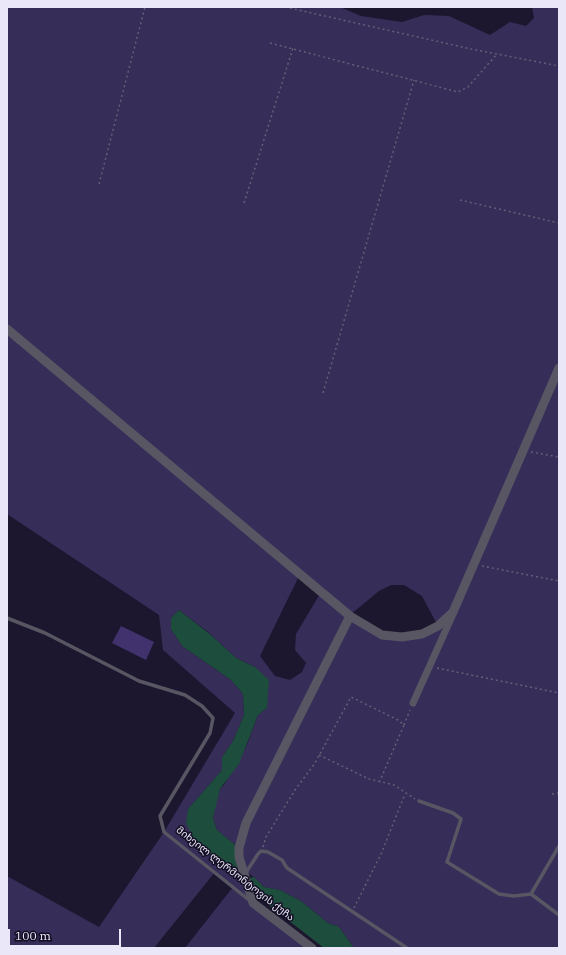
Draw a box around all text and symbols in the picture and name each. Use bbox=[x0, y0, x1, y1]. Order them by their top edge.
street label: მიხეილ ლერმონტოვის ქუჩა bbox=[174, 824, 296, 924]
scale bar bbox=[10, 921, 123, 947]
text: 100 m bbox=[15, 928, 51, 943]

